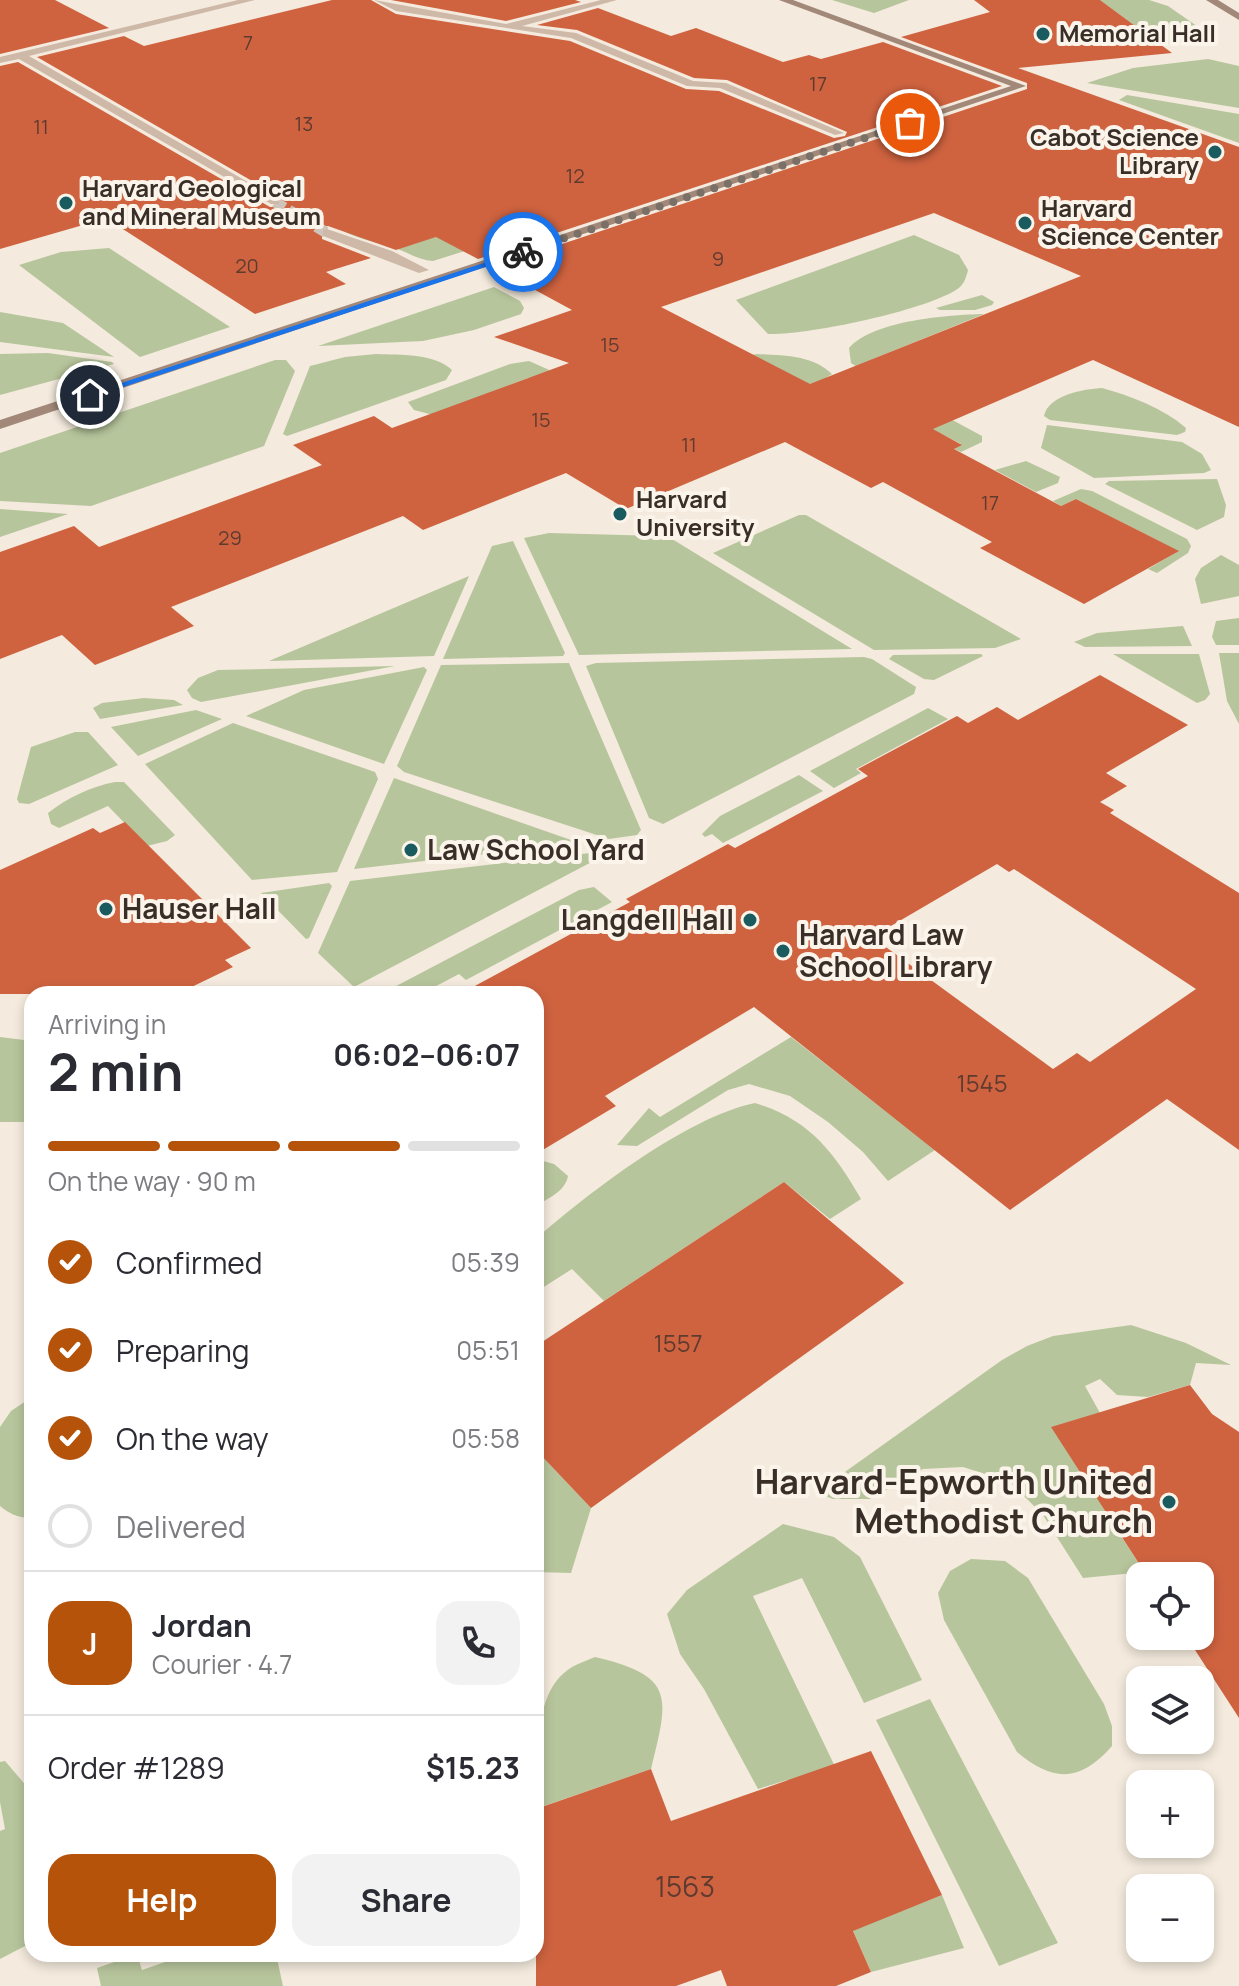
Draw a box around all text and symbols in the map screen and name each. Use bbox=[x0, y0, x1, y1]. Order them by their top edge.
place label: Memorial Hall bbox=[1059, 16, 1216, 49]
marker: Memorial Hall bbox=[1034, 25, 1052, 43]
house number: 7 bbox=[243, 29, 253, 56]
house number: 17 bbox=[809, 70, 827, 97]
pin bbox=[876, 89, 944, 157]
icon: bag bbox=[888, 101, 932, 145]
house number: 13 bbox=[295, 110, 313, 137]
house number: 11 bbox=[33, 113, 49, 140]
place label: Cabot Science Library bbox=[1030, 120, 1200, 181]
marker: Cabot Science Library bbox=[1206, 143, 1224, 161]
house number: 12 bbox=[565, 162, 585, 189]
place label: Harvard Geological and Mineral Museum bbox=[82, 171, 321, 232]
place label: Harvard Science Center bbox=[1041, 191, 1219, 252]
marker: Harvard Geological and Mineral Museum bbox=[57, 194, 75, 212]
courier bbox=[483, 212, 563, 292]
marker: Harvard Science Center bbox=[1016, 214, 1034, 232]
icon: bike bbox=[501, 230, 545, 274]
house number: 9 bbox=[712, 245, 724, 272]
house number: 20 bbox=[235, 252, 259, 279]
house number: 15 bbox=[600, 331, 620, 358]
pin bbox=[56, 361, 124, 429]
icon: home bbox=[68, 373, 112, 417]
house number: 15 bbox=[531, 406, 551, 433]
house number: 11 bbox=[681, 431, 697, 458]
place label: Harvard University bbox=[636, 482, 755, 543]
house number: 17 bbox=[981, 489, 999, 516]
marker: Harvard University bbox=[611, 505, 629, 523]
house number: 29 bbox=[218, 524, 242, 551]
place label: Law School Yard bbox=[427, 830, 645, 868]
marker: Law School Yard bbox=[402, 841, 420, 859]
place label: Hauser Hall bbox=[122, 889, 277, 927]
marker: Hauser Hall bbox=[97, 900, 115, 918]
place label: Langdell Hall bbox=[561, 900, 734, 938]
marker: Langdell Hall bbox=[741, 911, 759, 929]
place label: Harvard Law School Library bbox=[799, 915, 993, 985]
marker: Harvard Law School Library bbox=[774, 942, 792, 960]
text: Arriving in bbox=[48, 1006, 166, 1042]
text: 06:02–06:07 bbox=[333, 1034, 520, 1075]
text: 2 min bbox=[48, 1036, 183, 1107]
house number: 1545 bbox=[956, 1066, 1008, 1099]
text: On the way · 90 m bbox=[48, 1163, 256, 1199]
icon: check bbox=[48, 1240, 92, 1284]
text: Confirmed bbox=[116, 1242, 263, 1283]
text: 05:39 bbox=[451, 1244, 520, 1280]
house number: 1557 bbox=[653, 1326, 703, 1359]
icon: check bbox=[48, 1328, 92, 1372]
text: Preparing bbox=[116, 1330, 250, 1371]
text: 05:51 bbox=[456, 1332, 520, 1368]
icon: check bbox=[48, 1416, 92, 1460]
text: On the way bbox=[116, 1418, 269, 1459]
text: 05:58 bbox=[451, 1420, 520, 1456]
place label: Harvard-Epworth United Methodist Church bbox=[755, 1458, 1153, 1543]
marker: Harvard-Epworth United Methodist Church bbox=[1160, 1493, 1178, 1511]
text: Delivered bbox=[116, 1506, 246, 1547]
map controls bbox=[1126, 1562, 1214, 1962]
button: locate bbox=[1126, 1562, 1214, 1650]
button: phone bbox=[436, 1601, 520, 1685]
text: Jordan bbox=[152, 1605, 252, 1646]
text: J bbox=[82, 1623, 98, 1664]
text: Courier · 4.7 bbox=[152, 1646, 292, 1682]
button: layers bbox=[1126, 1666, 1214, 1754]
text: Order #1289 bbox=[48, 1747, 225, 1788]
text: $15.23 bbox=[426, 1747, 520, 1788]
button: + bbox=[1126, 1770, 1214, 1858]
button: Help bbox=[48, 1854, 276, 1946]
button: Share bbox=[292, 1854, 520, 1946]
house number: 1563 bbox=[655, 1867, 715, 1905]
button: − bbox=[1126, 1874, 1214, 1962]

